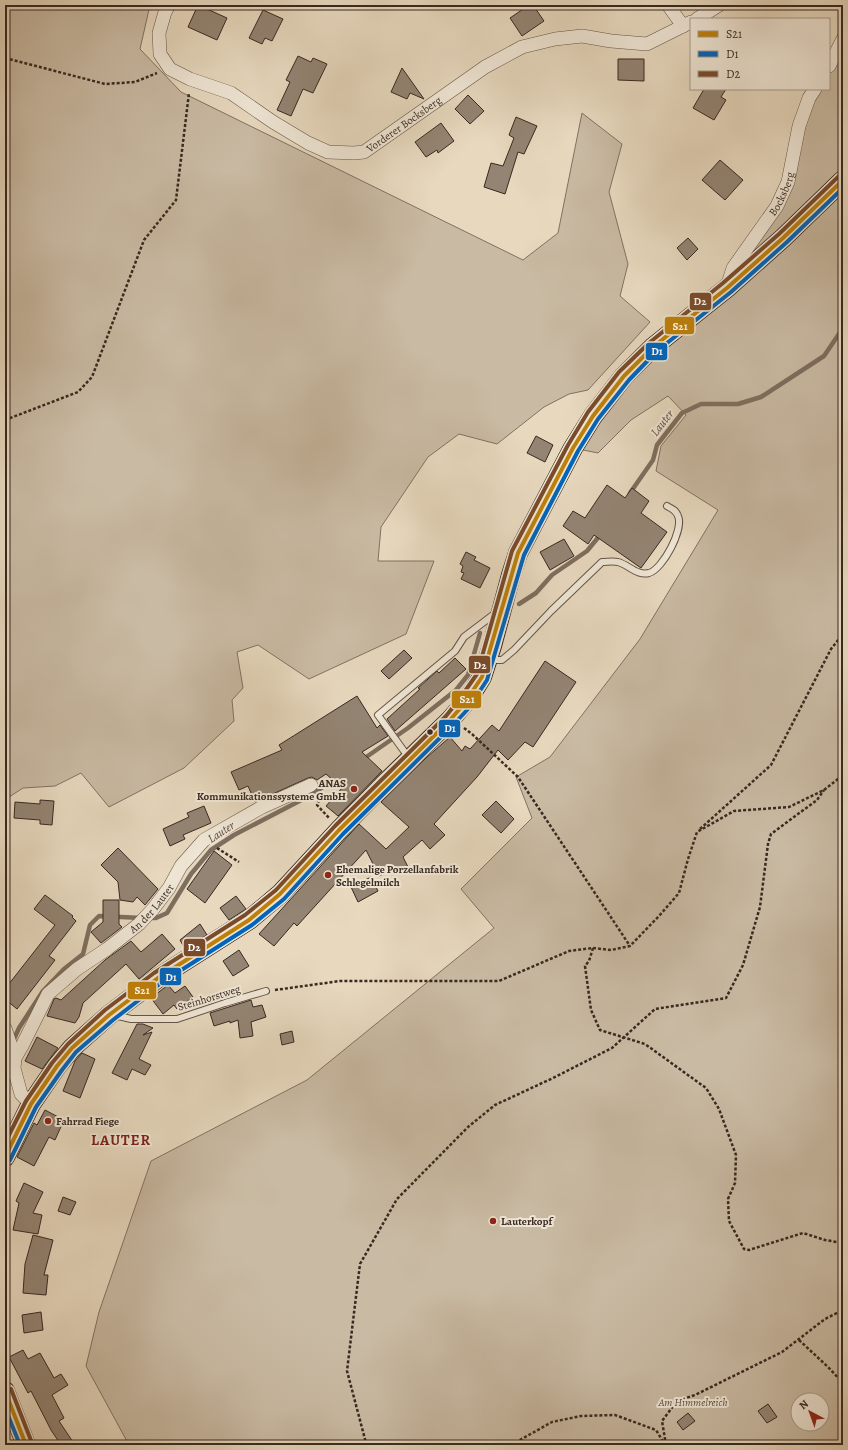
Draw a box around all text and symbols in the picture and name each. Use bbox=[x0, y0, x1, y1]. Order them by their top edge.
legend bbox=[690, 18, 830, 90]
text: S21 bbox=[726, 26, 742, 42]
text: D1 bbox=[726, 46, 739, 62]
text: D2 bbox=[726, 66, 740, 82]
street label: Vorderer Bocksberg bbox=[362, 92, 445, 156]
street label: Bocksberg bbox=[765, 170, 797, 219]
line badge: D2 bbox=[689, 292, 712, 311]
text: D2 bbox=[694, 294, 707, 309]
line badge: S21 bbox=[664, 316, 695, 335]
text: S21 bbox=[672, 319, 688, 334]
line badge: D1 bbox=[645, 342, 668, 361]
text: D1 bbox=[651, 344, 663, 359]
water label: Lauter bbox=[647, 406, 678, 439]
line badge: D2 bbox=[468, 655, 491, 674]
text: D2 bbox=[474, 658, 487, 673]
line badge: S21 bbox=[451, 690, 482, 709]
text: S21 bbox=[459, 692, 475, 707]
line badge: D1 bbox=[438, 719, 461, 738]
text: D1 bbox=[444, 721, 456, 736]
unlabelled marker bbox=[425, 727, 435, 737]
place label: ANAS Kommunikationssysteme GmbH bbox=[197, 776, 346, 804]
marker: ANAS Kommunikationssysteme GmbH bbox=[349, 784, 359, 794]
water label: Lauter bbox=[204, 817, 238, 847]
place label: Ehemalige Porzellanfabrik Schlegelmilch bbox=[336, 862, 459, 890]
marker: Ehemalige Porzellanfabrik Schlegelmilch bbox=[323, 870, 333, 880]
street label: An der Lauter bbox=[125, 881, 177, 937]
line badge: D2 bbox=[183, 938, 206, 957]
text: D2 bbox=[188, 940, 201, 955]
line badge: D1 bbox=[159, 967, 182, 986]
text: D1 bbox=[165, 970, 177, 985]
line badge: S21 bbox=[127, 981, 157, 1000]
street label: Steinhorstweg bbox=[176, 981, 243, 1015]
text: S21 bbox=[134, 983, 150, 998]
place label: Fahrrad Fiege bbox=[56, 1114, 119, 1129]
marker: Fahrrad Fiege bbox=[43, 1116, 53, 1126]
district label: LAUTER bbox=[91, 1130, 151, 1150]
place label: Lauterkopf bbox=[501, 1214, 554, 1229]
marker: Lauterkopf bbox=[488, 1216, 498, 1226]
north arrow bbox=[790, 1392, 830, 1432]
park label: Am Himmelreich bbox=[657, 1395, 728, 1410]
text: N bbox=[796, 1397, 812, 1413]

